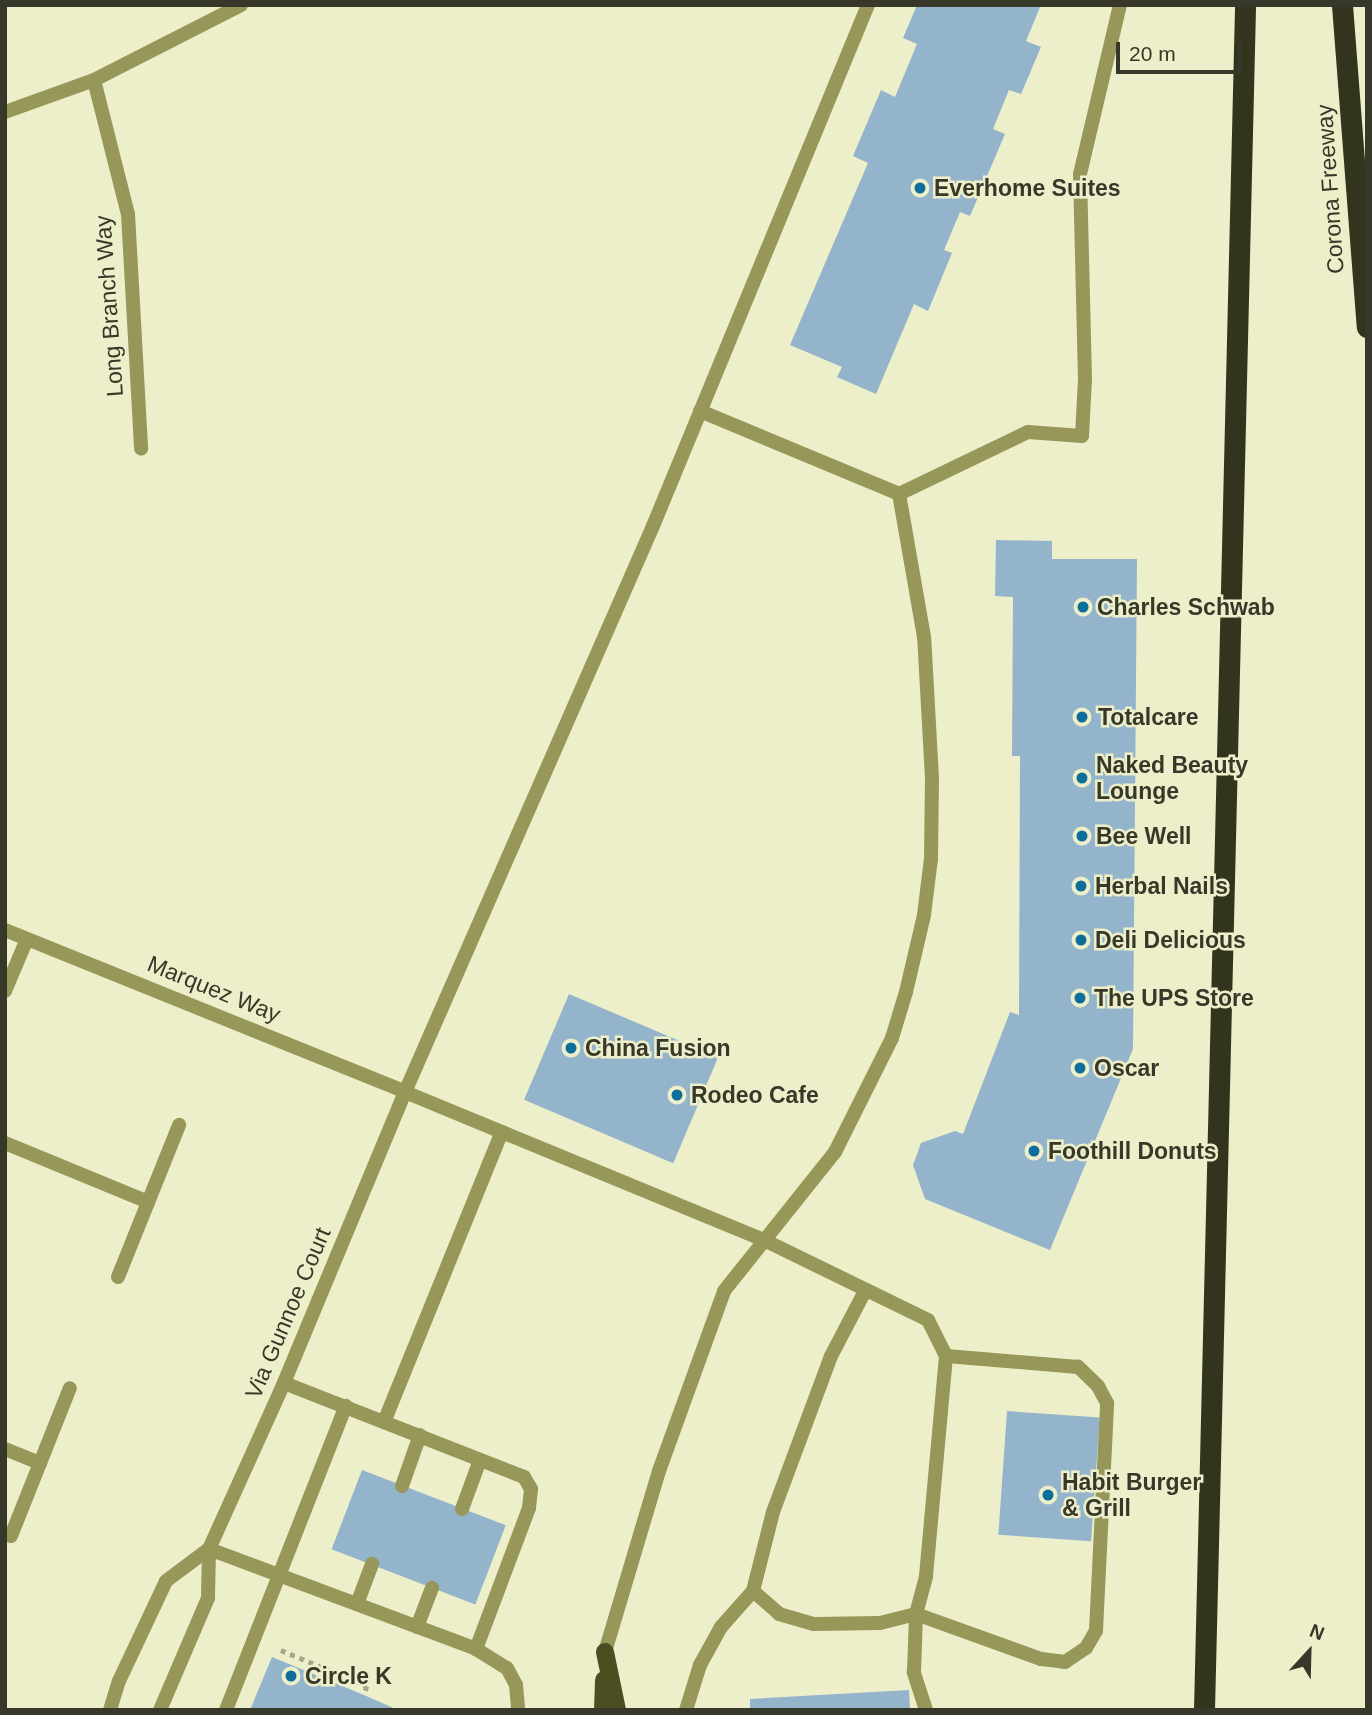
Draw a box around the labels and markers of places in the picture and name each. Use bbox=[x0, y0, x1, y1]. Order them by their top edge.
place label: Everhome Suites bbox=[934, 174, 1121, 202]
marker: Everhome Suites bbox=[912, 180, 928, 196]
place label: Charles Schwab bbox=[1097, 593, 1275, 621]
marker: Charles Schwab bbox=[1075, 599, 1091, 615]
place label: Totalcare bbox=[1098, 703, 1199, 731]
marker: Totalcare bbox=[1072, 707, 1092, 727]
place label: Naked Beauty Lounge bbox=[1096, 751, 1248, 805]
marker: Naked Beauty Lounge bbox=[1074, 770, 1090, 786]
place label: Bee Well bbox=[1096, 822, 1191, 850]
marker: Bee Well bbox=[1074, 828, 1090, 844]
place label: Herbal Nails bbox=[1095, 872, 1228, 900]
marker: Herbal Nails bbox=[1073, 878, 1089, 894]
place label: Deli Delicious bbox=[1095, 926, 1246, 954]
marker: Deli Delicious bbox=[1073, 932, 1089, 948]
place label: The UPS Store bbox=[1094, 984, 1254, 1012]
marker: The UPS Store bbox=[1072, 990, 1088, 1006]
place label: China Fusion bbox=[585, 1034, 731, 1062]
marker: China Fusion bbox=[563, 1040, 579, 1056]
place label: Oscar bbox=[1094, 1054, 1159, 1082]
marker: Oscar bbox=[1072, 1060, 1088, 1076]
place label: Rodeo Cafe bbox=[691, 1081, 819, 1109]
marker: Rodeo Cafe bbox=[669, 1087, 685, 1103]
place label: Foothill Donuts bbox=[1048, 1137, 1217, 1165]
marker: Foothill Donuts bbox=[1026, 1143, 1042, 1159]
place label: Habit Burger & Grill bbox=[1062, 1468, 1201, 1522]
marker: Habit Burger & Grill bbox=[1040, 1487, 1056, 1503]
place label: Circle K bbox=[305, 1662, 392, 1690]
marker: Circle K bbox=[283, 1668, 299, 1684]

